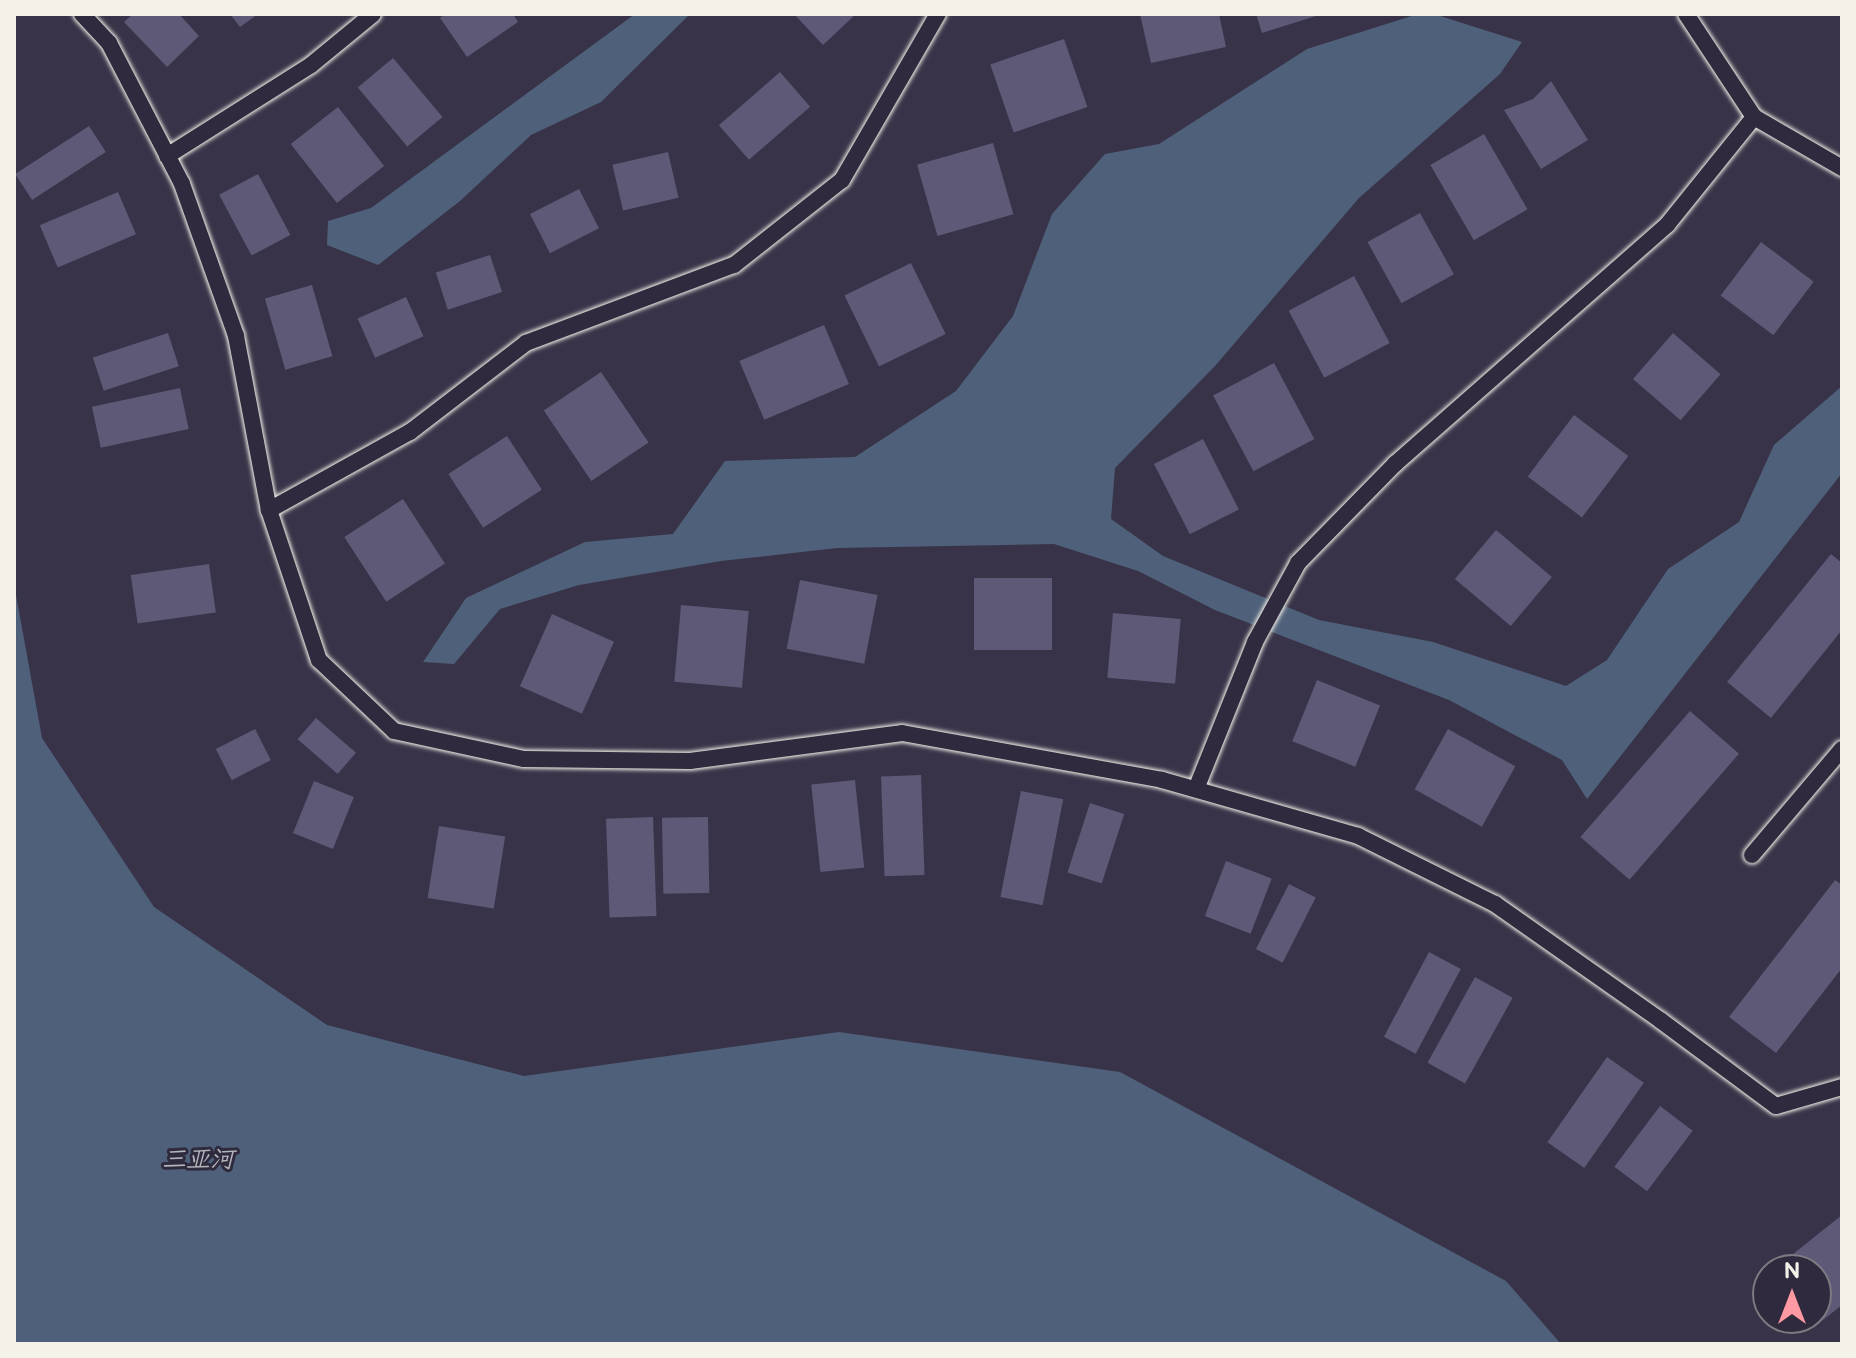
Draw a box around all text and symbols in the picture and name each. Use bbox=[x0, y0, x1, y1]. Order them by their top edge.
water label: 三亚河 bbox=[162, 1146, 234, 1174]
north arrow bbox=[1752, 1254, 1832, 1334]
text: N bbox=[1784, 1258, 1800, 1285]

